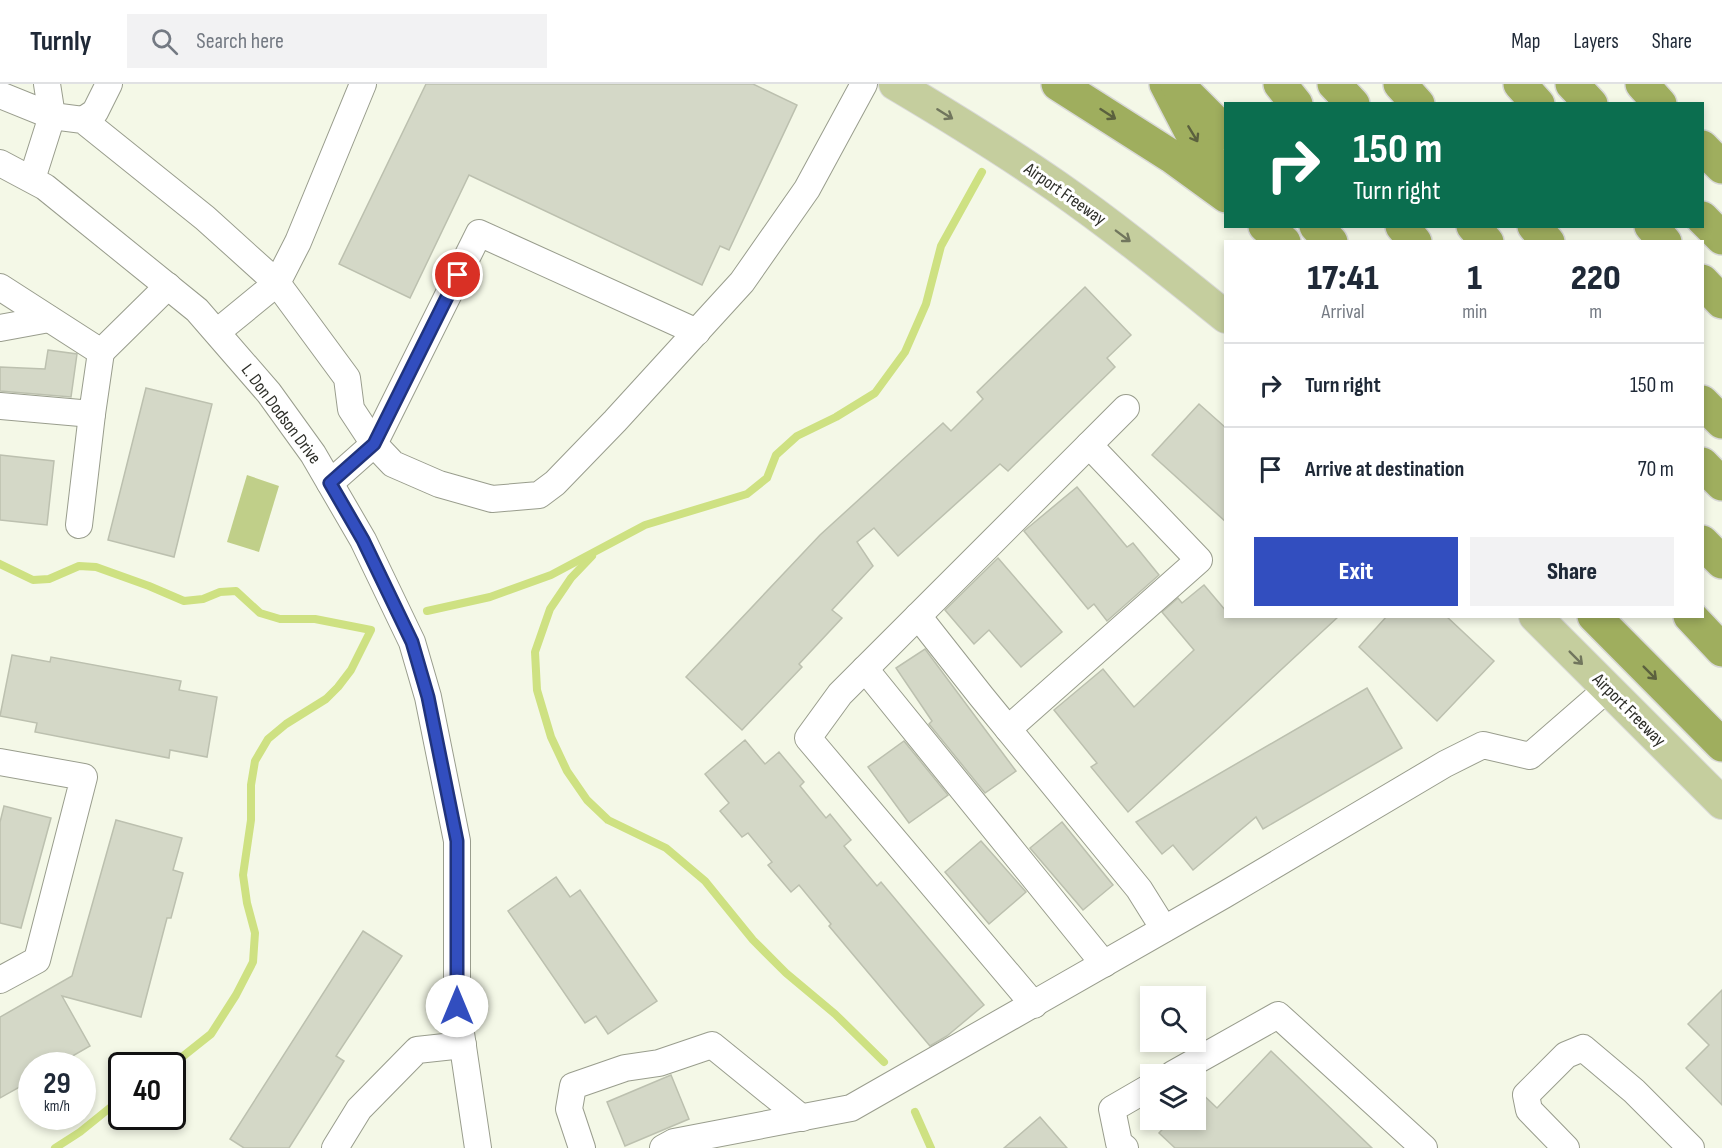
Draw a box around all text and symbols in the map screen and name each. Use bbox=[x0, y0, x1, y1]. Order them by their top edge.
search box bbox=[127, 14, 547, 68]
text: Turnly bbox=[30, 25, 91, 58]
icon: search bbox=[148, 25, 181, 58]
text: Search here bbox=[196, 28, 284, 55]
text: Map bbox=[1511, 29, 1540, 54]
text: Layers bbox=[1573, 29, 1619, 54]
text: Share bbox=[1652, 29, 1692, 54]
one-way arrow bbox=[936, 108, 953, 120]
one-way arrow bbox=[1099, 108, 1116, 121]
text: 150 m bbox=[1353, 124, 1442, 175]
one-way arrow bbox=[1187, 125, 1199, 142]
icon: right bbox=[1254, 126, 1332, 204]
street label: Airport Freeway bbox=[1019, 158, 1110, 230]
text: Turn right bbox=[1353, 175, 1440, 207]
one-way arrow bbox=[1115, 229, 1131, 242]
pin bbox=[432, 249, 483, 300]
text: 17:41 bbox=[1307, 257, 1379, 300]
text: 1 bbox=[1467, 257, 1482, 300]
text: 220 bbox=[1571, 257, 1621, 300]
icon: arrive bbox=[441, 258, 474, 291]
text: Arrival bbox=[1322, 300, 1365, 324]
text: min bbox=[1462, 300, 1487, 324]
text: m bbox=[1589, 300, 1602, 324]
street label: L. Don Dodson Drive bbox=[237, 360, 325, 468]
icon: right bbox=[1254, 369, 1287, 402]
text: Turn right bbox=[1305, 372, 1381, 399]
text: 150 m bbox=[1630, 372, 1674, 399]
icon: arrive bbox=[1254, 453, 1287, 486]
text: Arrive at destination bbox=[1305, 456, 1464, 483]
text: 70 m bbox=[1638, 456, 1674, 483]
button: Exit bbox=[1254, 537, 1458, 606]
button: Share bbox=[1470, 537, 1674, 606]
one-way arrow bbox=[1569, 650, 1584, 665]
one-way arrow bbox=[1643, 665, 1657, 680]
street label: Airport Freeway bbox=[1587, 668, 1670, 751]
position arrow bbox=[425, 974, 489, 1038]
map controls bbox=[1140, 986, 1206, 1130]
button: search bbox=[1140, 986, 1206, 1052]
speed limit sign: 40 bbox=[108, 1052, 186, 1130]
button: layers bbox=[1140, 1064, 1206, 1130]
text: 29 bbox=[43, 1066, 71, 1102]
text: km/h bbox=[44, 1097, 70, 1116]

